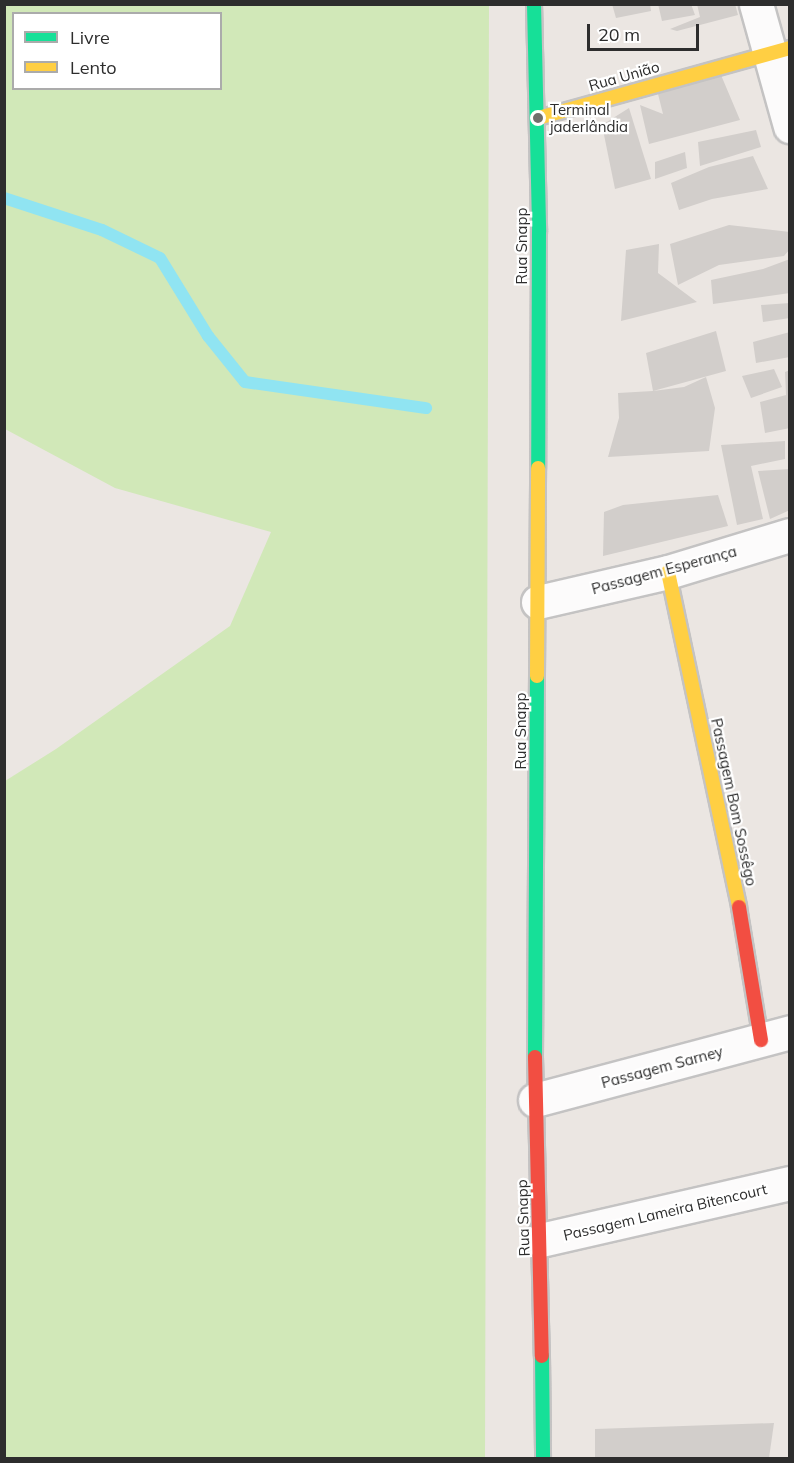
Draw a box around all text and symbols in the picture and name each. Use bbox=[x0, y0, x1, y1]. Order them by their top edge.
legend bbox=[12, 12, 222, 90]
scale bar bbox=[590, 12, 702, 50]
text: 20 m bbox=[598, 23, 640, 46]
text: Livre bbox=[70, 26, 110, 49]
text: Lento bbox=[70, 56, 117, 79]
street label: Rua União bbox=[587, 57, 661, 95]
place label: Terminal jaderlândia bbox=[550, 100, 628, 135]
marker: Terminal jaderlândia bbox=[531, 111, 545, 125]
street label: Rua Snapp bbox=[513, 207, 531, 285]
street label: Passagem Esperança bbox=[590, 542, 738, 598]
street label: Rua Snapp bbox=[512, 692, 530, 770]
street label: Passagem Bom Sossêgo bbox=[707, 717, 761, 887]
street label: Passagem Sarney bbox=[599, 1042, 725, 1092]
street label: Rua Snapp bbox=[513, 1179, 533, 1257]
street label: Passagem Lameira Bitencourt bbox=[561, 1180, 769, 1244]

